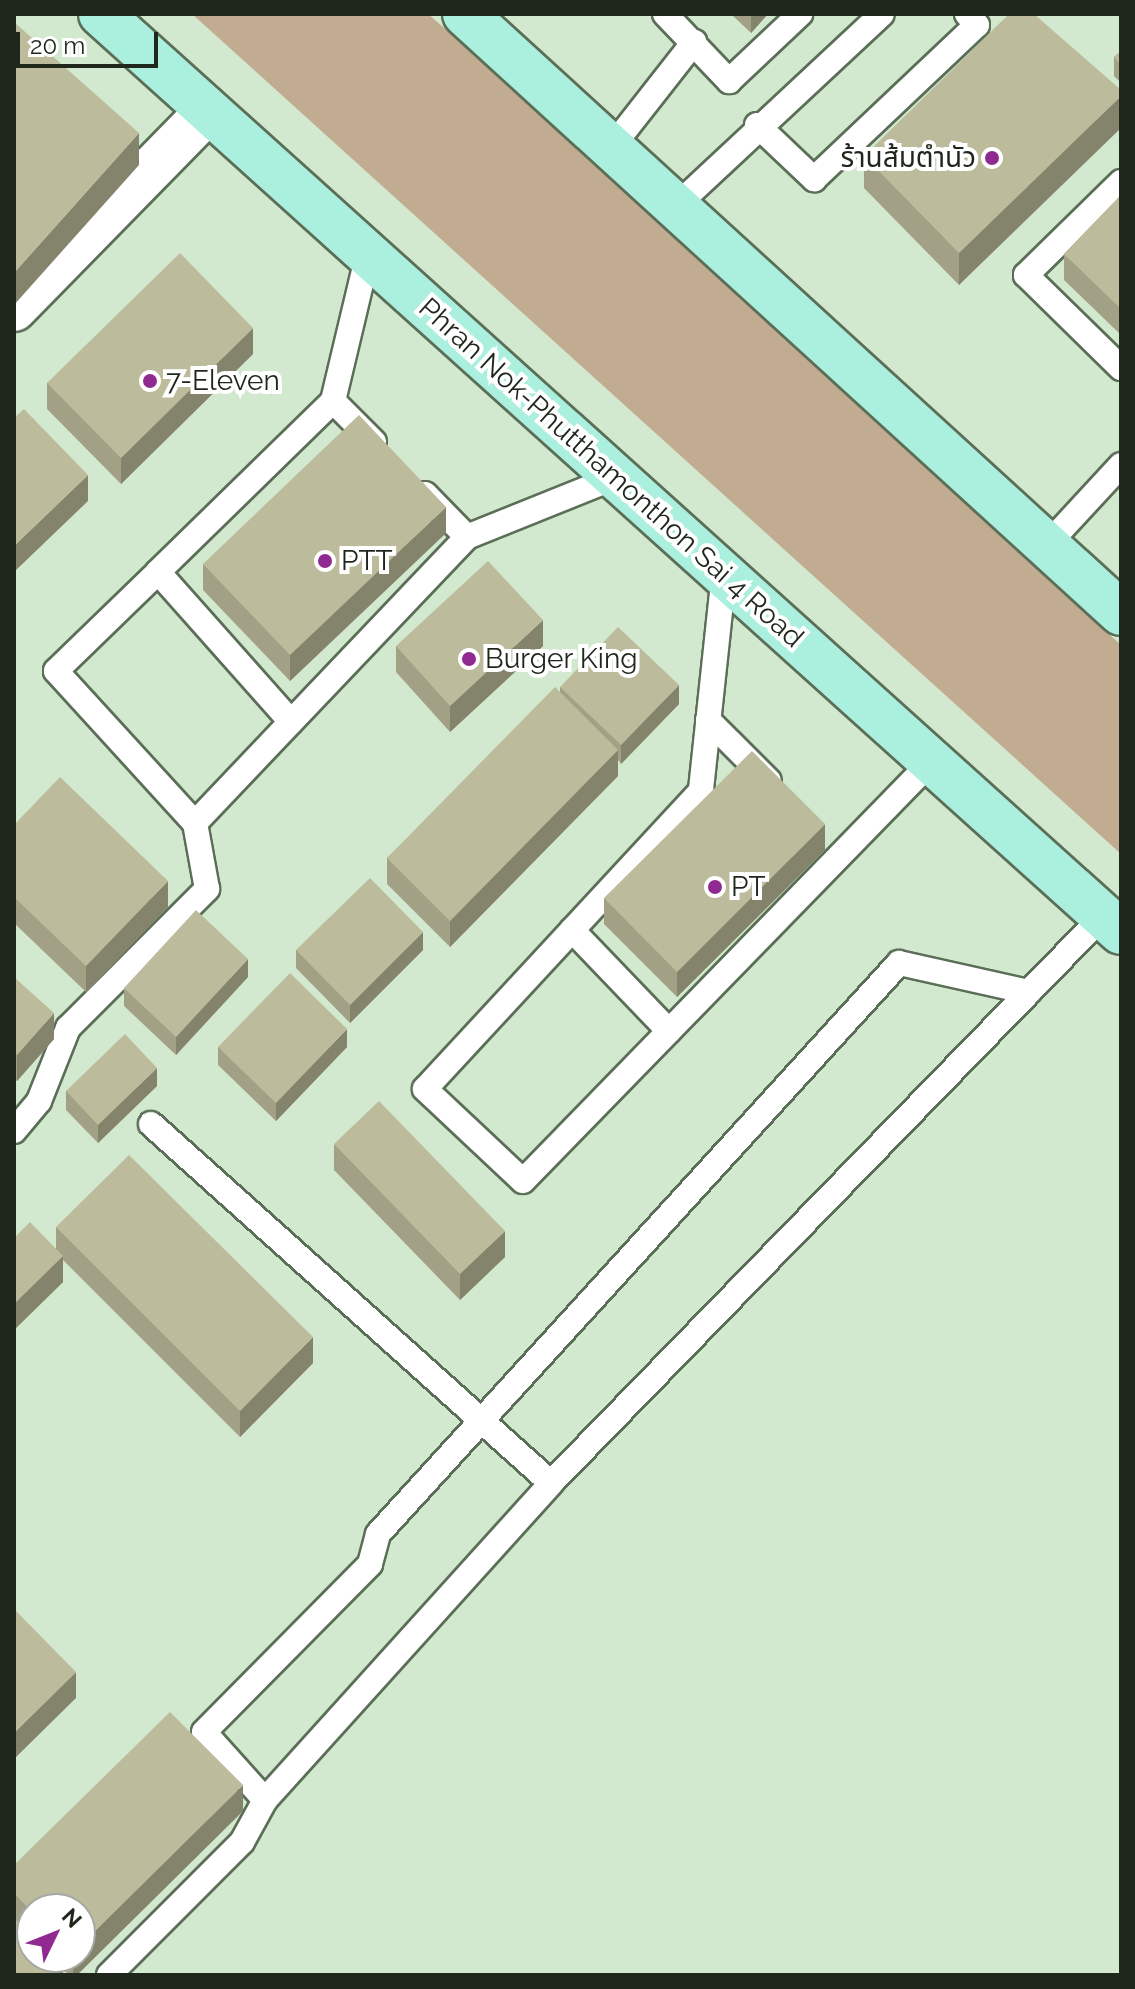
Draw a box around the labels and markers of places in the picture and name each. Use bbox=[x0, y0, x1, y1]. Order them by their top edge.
place label: ร้านส้มตำนัว bbox=[840, 141, 976, 175]
marker: ร้านส้มตำนัว bbox=[983, 149, 1001, 167]
place label: 7-Eleven bbox=[166, 364, 280, 398]
marker: 7-Eleven bbox=[141, 372, 159, 390]
place label: PTT bbox=[341, 544, 393, 578]
marker: PTT bbox=[316, 552, 334, 570]
place label: Burger King bbox=[485, 642, 638, 676]
marker: Burger King bbox=[460, 650, 478, 668]
place label: PT bbox=[731, 870, 765, 904]
marker: PT bbox=[706, 878, 724, 896]

